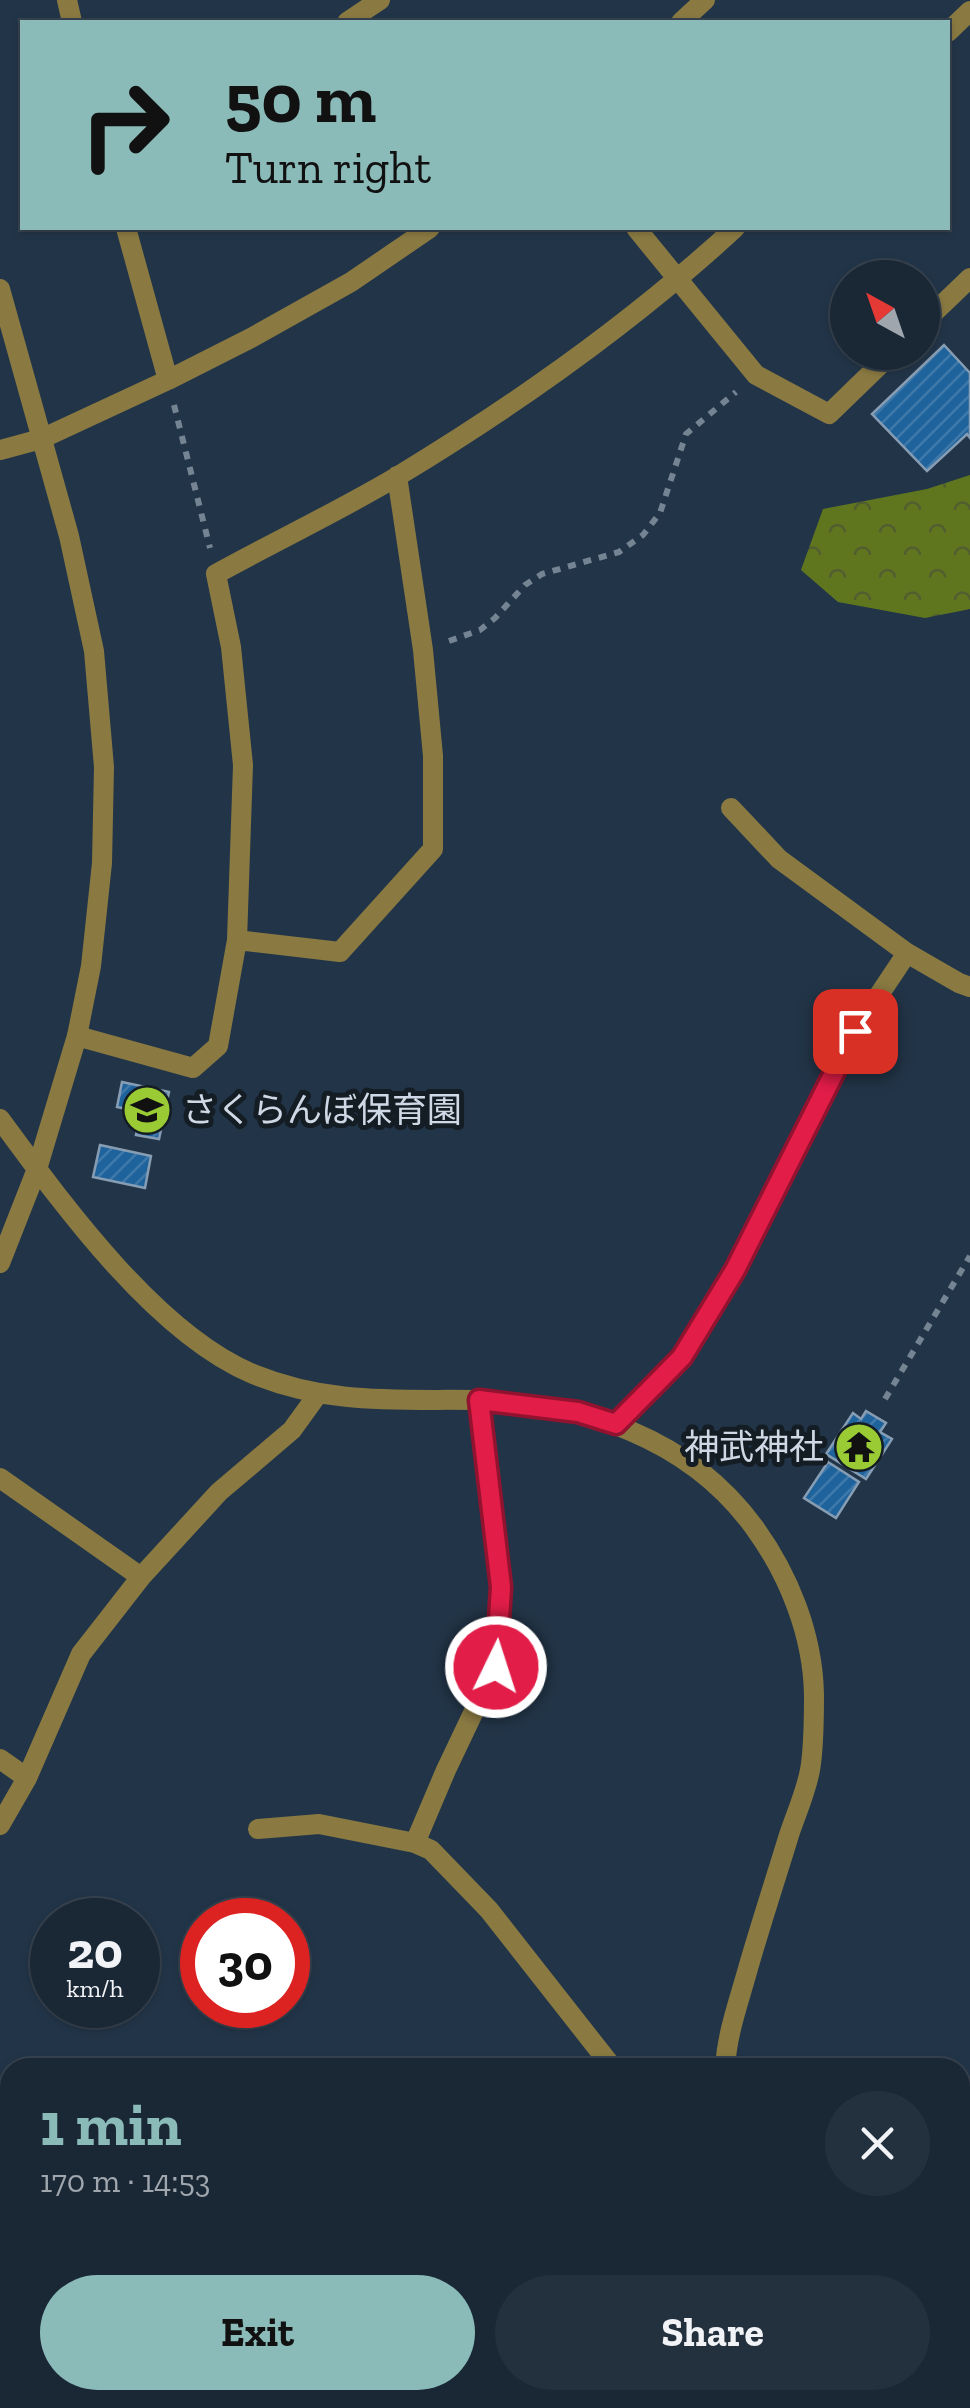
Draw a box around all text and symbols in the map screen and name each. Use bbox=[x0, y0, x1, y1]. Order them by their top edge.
text: 50 m bbox=[225, 56, 376, 140]
icon: right bbox=[60, 60, 190, 190]
text: Turn right bbox=[225, 141, 431, 195]
north arrow bbox=[830, 260, 940, 370]
map controls bbox=[830, 260, 940, 370]
pin bbox=[813, 989, 898, 1074]
icon: arrive bbox=[828, 1004, 883, 1059]
school or university icon: さくらんぼ保育園 bbox=[121, 1084, 173, 1136]
place label: さくらんぼ保育園 bbox=[182, 1089, 462, 1131]
temple icon: 神武神社 bbox=[833, 1421, 885, 1473]
place label: 神武神社 bbox=[684, 1426, 824, 1468]
position arrow bbox=[444, 1615, 548, 1719]
speed limit sign: 30 bbox=[180, 1898, 310, 2028]
text: 20 bbox=[67, 1921, 123, 1981]
text: km/h bbox=[66, 1973, 124, 2003]
text: 1 min bbox=[40, 2088, 182, 2160]
button: close bbox=[825, 2091, 930, 2196]
text: 170 m · 14:53 bbox=[40, 2162, 210, 2200]
button: Exit bbox=[40, 2275, 475, 2390]
button: Share bbox=[495, 2275, 930, 2390]

